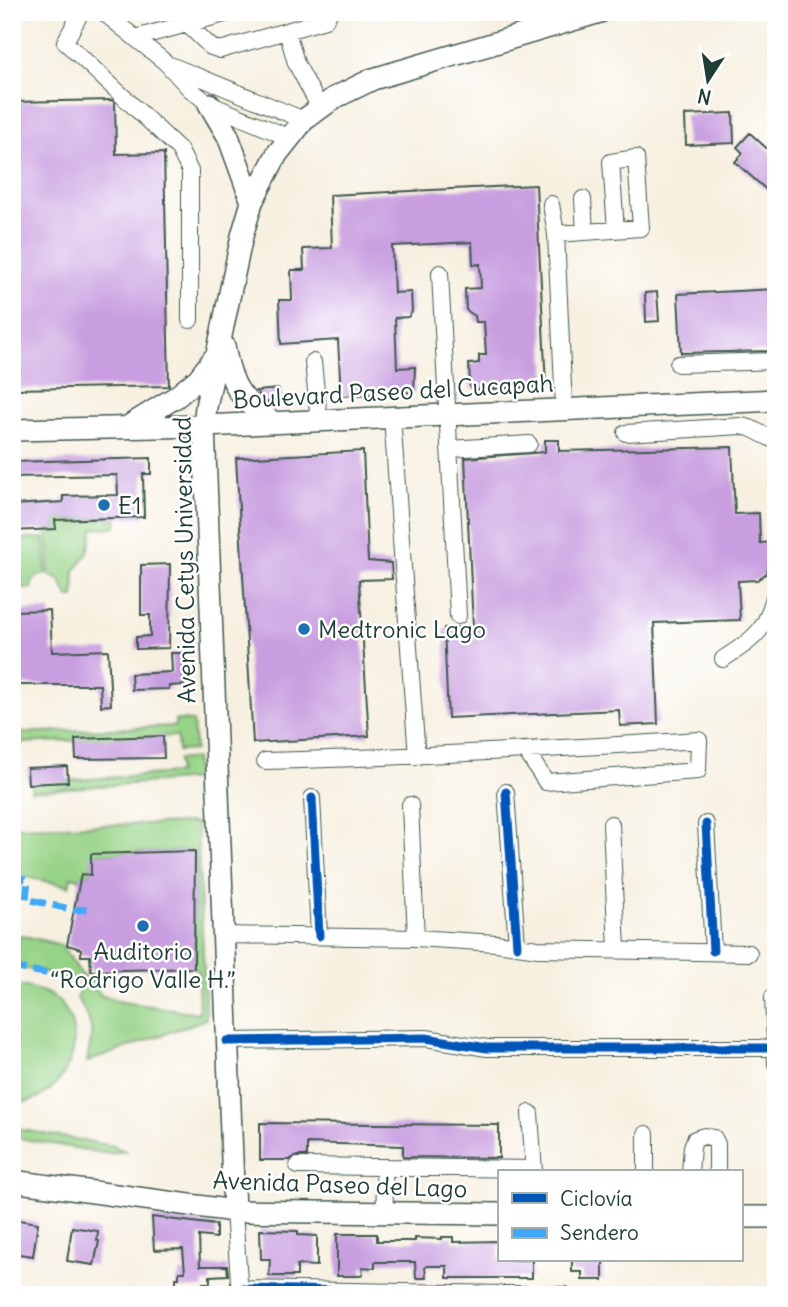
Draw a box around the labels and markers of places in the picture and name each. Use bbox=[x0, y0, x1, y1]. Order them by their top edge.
place label: E1 bbox=[118, 490, 142, 520]
marker: E1 bbox=[96, 497, 112, 513]
place label: Medtronic Lago bbox=[318, 614, 486, 644]
marker: Medtronic Lago bbox=[296, 621, 312, 637]
marker: Auditorio “Rodrigo Valle H.” bbox=[135, 918, 151, 934]
place label: Auditorio “Rodrigo Valle H.” bbox=[50, 936, 236, 994]

